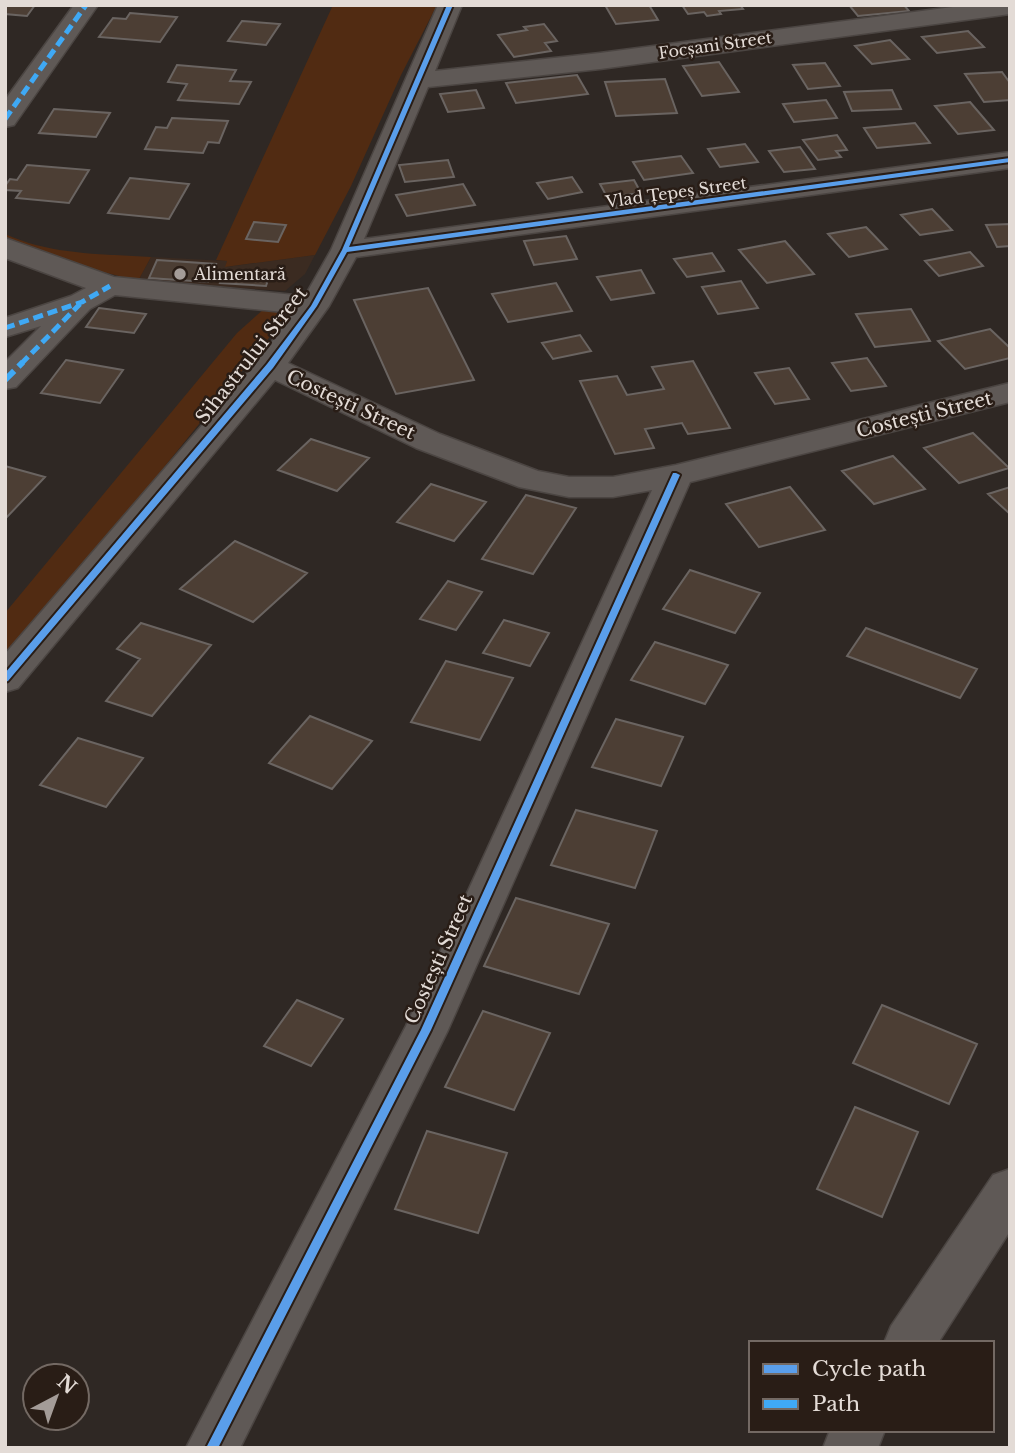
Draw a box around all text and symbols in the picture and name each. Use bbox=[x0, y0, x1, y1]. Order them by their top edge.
street label: Focșani Street bbox=[657, 27, 773, 64]
street label: Vlad Țepeș Street bbox=[603, 172, 748, 213]
place label: Alimentară bbox=[193, 264, 286, 284]
marker: Alimentară bbox=[172, 266, 188, 282]
street label: Sihastrului Street bbox=[191, 281, 313, 429]
street label: Costești Street bbox=[283, 365, 419, 445]
street label: Costești Street bbox=[854, 386, 995, 442]
street label: Costești Street bbox=[400, 890, 478, 1027]
legend bbox=[749, 1341, 994, 1432]
text: Cycle path bbox=[812, 1356, 926, 1382]
north arrow bbox=[21, 1362, 91, 1432]
text: N bbox=[53, 1370, 81, 1399]
text: Path bbox=[812, 1391, 860, 1417]

